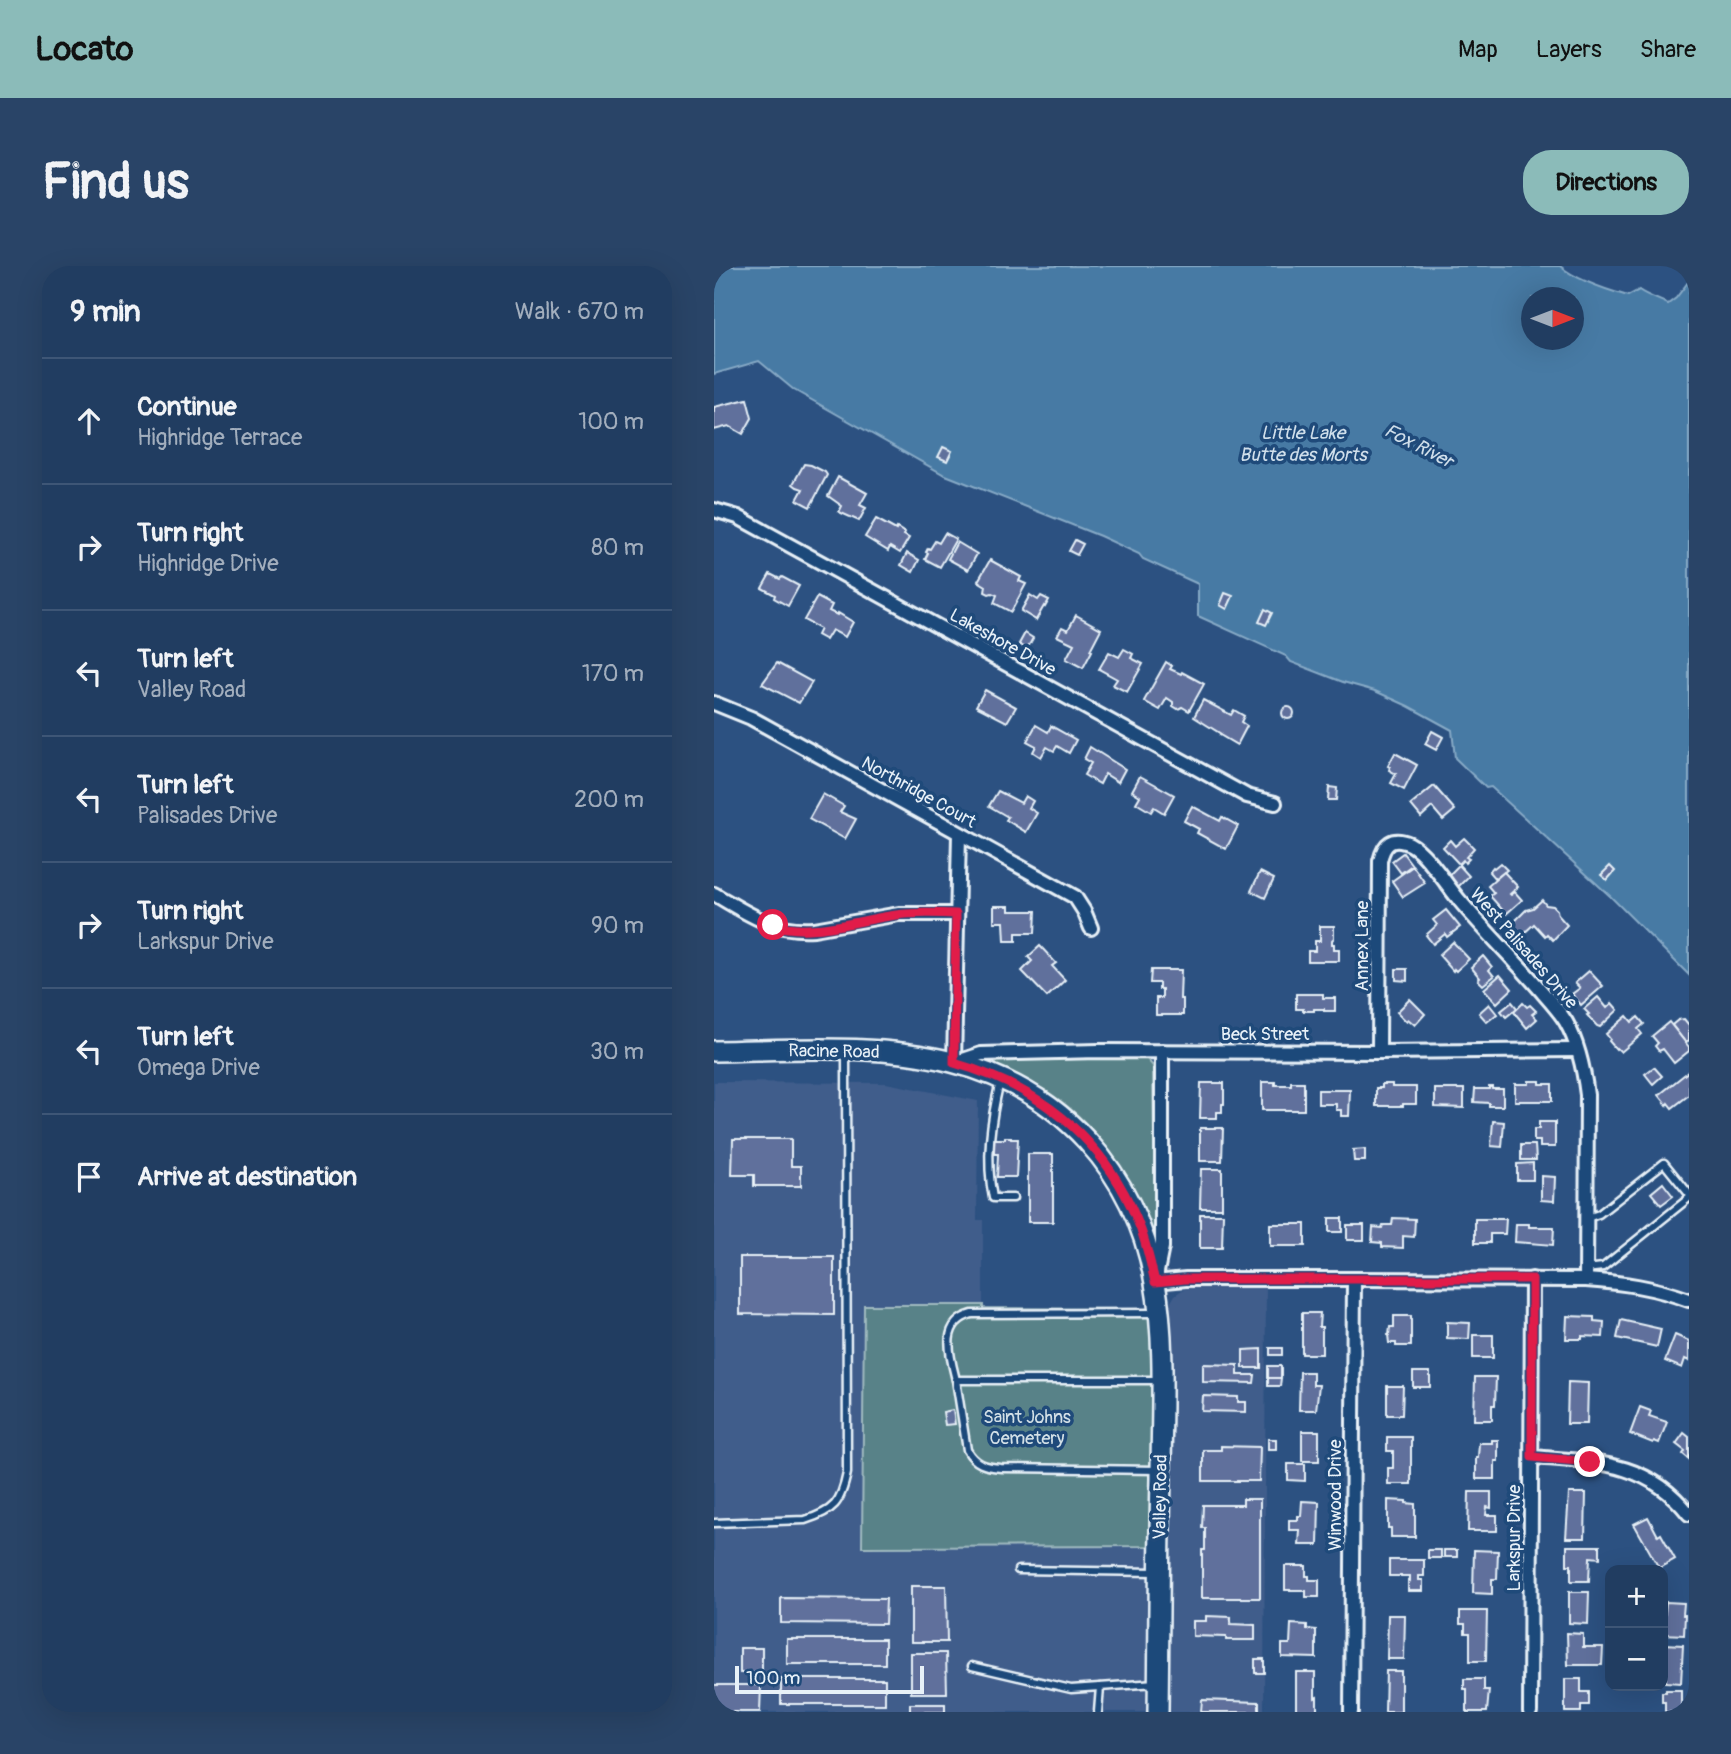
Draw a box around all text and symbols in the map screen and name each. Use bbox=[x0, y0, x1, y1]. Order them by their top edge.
text: Locato bbox=[35, 29, 133, 70]
text: Map bbox=[1458, 35, 1498, 64]
text: Layers bbox=[1536, 35, 1602, 64]
text: Share bbox=[1640, 35, 1696, 64]
button: Directions bbox=[1523, 150, 1689, 215]
text: Find us bbox=[42, 152, 189, 213]
north arrow bbox=[1521, 287, 1584, 350]
text: 9 min bbox=[70, 293, 141, 330]
text: Walk · 670 m bbox=[515, 297, 644, 326]
text: Continue bbox=[137, 391, 237, 423]
icon: ahead bbox=[70, 402, 108, 440]
text: 100 m bbox=[578, 407, 644, 436]
water label: Fox River bbox=[1380, 418, 1459, 474]
water label: Little Lake Butte des Morts bbox=[1239, 421, 1369, 467]
text: Highridge Terrace bbox=[137, 423, 302, 452]
text: Turn right bbox=[137, 517, 243, 549]
icon: right bbox=[70, 528, 108, 566]
text: 80 m bbox=[591, 533, 644, 562]
text: Highridge Drive bbox=[137, 549, 279, 578]
street label: Lakeshore Drive bbox=[945, 604, 1060, 681]
text: Turn left bbox=[137, 643, 233, 675]
icon: left bbox=[70, 654, 108, 692]
text: 170 m bbox=[582, 659, 644, 688]
text: Valley Road bbox=[137, 675, 246, 704]
street label: Northridge Court bbox=[857, 751, 981, 834]
text: Turn left bbox=[137, 769, 233, 801]
icon: left bbox=[70, 780, 108, 818]
text: 200 m bbox=[574, 785, 644, 814]
text: Palisades Drive bbox=[137, 801, 277, 830]
street label: West Palisades Drive bbox=[1465, 883, 1583, 1014]
text: Turn right bbox=[137, 895, 243, 927]
street label: Annex Lane bbox=[1351, 900, 1374, 991]
icon: right bbox=[70, 906, 108, 944]
route start bbox=[757, 909, 788, 940]
text: 90 m bbox=[591, 911, 644, 940]
text: Larkspur Drive bbox=[137, 927, 273, 956]
text: Turn left bbox=[137, 1021, 233, 1053]
street label: Beck Street bbox=[1221, 1023, 1310, 1046]
icon: left bbox=[70, 1032, 108, 1070]
text: 30 m bbox=[590, 1037, 644, 1066]
street label: Racine Road bbox=[788, 1039, 880, 1064]
text: Omega Drive bbox=[137, 1053, 260, 1082]
icon: arrive bbox=[70, 1158, 108, 1196]
text: Arrive at destination bbox=[137, 1161, 357, 1193]
park label: Saint Johns Cemetery bbox=[983, 1406, 1071, 1450]
street label: Winwood Drive bbox=[1324, 1439, 1347, 1551]
route end bbox=[1574, 1446, 1605, 1477]
street label: Valley Road bbox=[1148, 1454, 1173, 1540]
street label: Larkspur Drive bbox=[1503, 1484, 1526, 1591]
map controls bbox=[1605, 1565, 1668, 1691]
button: + bbox=[1605, 1565, 1668, 1628]
button: − bbox=[1605, 1628, 1668, 1691]
scale bar bbox=[735, 1663, 924, 1695]
text: 100 m bbox=[746, 1666, 800, 1690]

